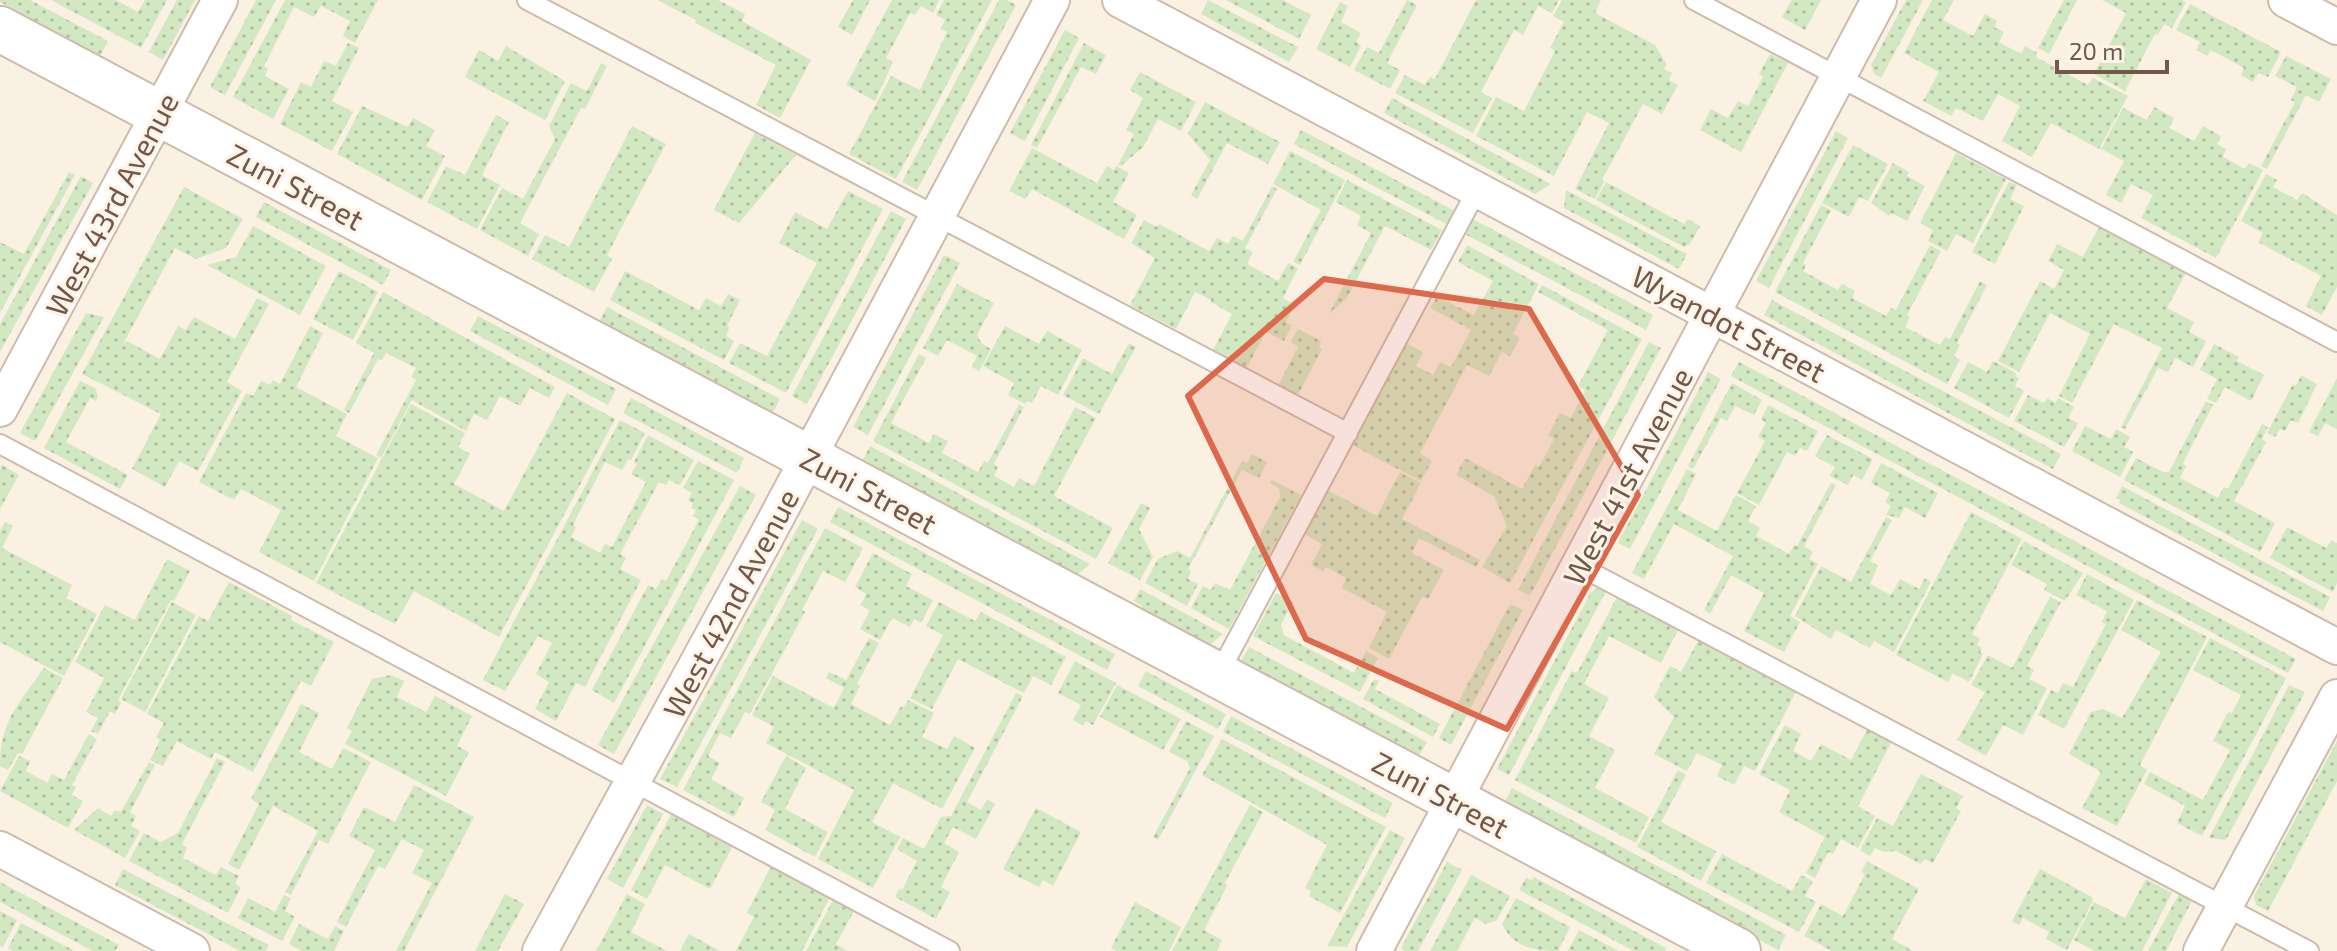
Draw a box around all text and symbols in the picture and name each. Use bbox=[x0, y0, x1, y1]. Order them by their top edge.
scale bar bbox=[2057, 24, 2167, 74]
text: 20 m bbox=[2069, 36, 2123, 65]
street label: West 43rd Avenue bbox=[37, 86, 185, 322]
street label: Zuni Street bbox=[222, 135, 370, 237]
street label: Wyandot Street bbox=[1626, 257, 1832, 389]
street label: West 41st Avenue bbox=[1555, 361, 1699, 591]
street label: Zuni Street bbox=[795, 439, 943, 541]
street label: West 42nd Avenue bbox=[655, 482, 805, 724]
street label: Zuni Street bbox=[1367, 743, 1515, 845]

